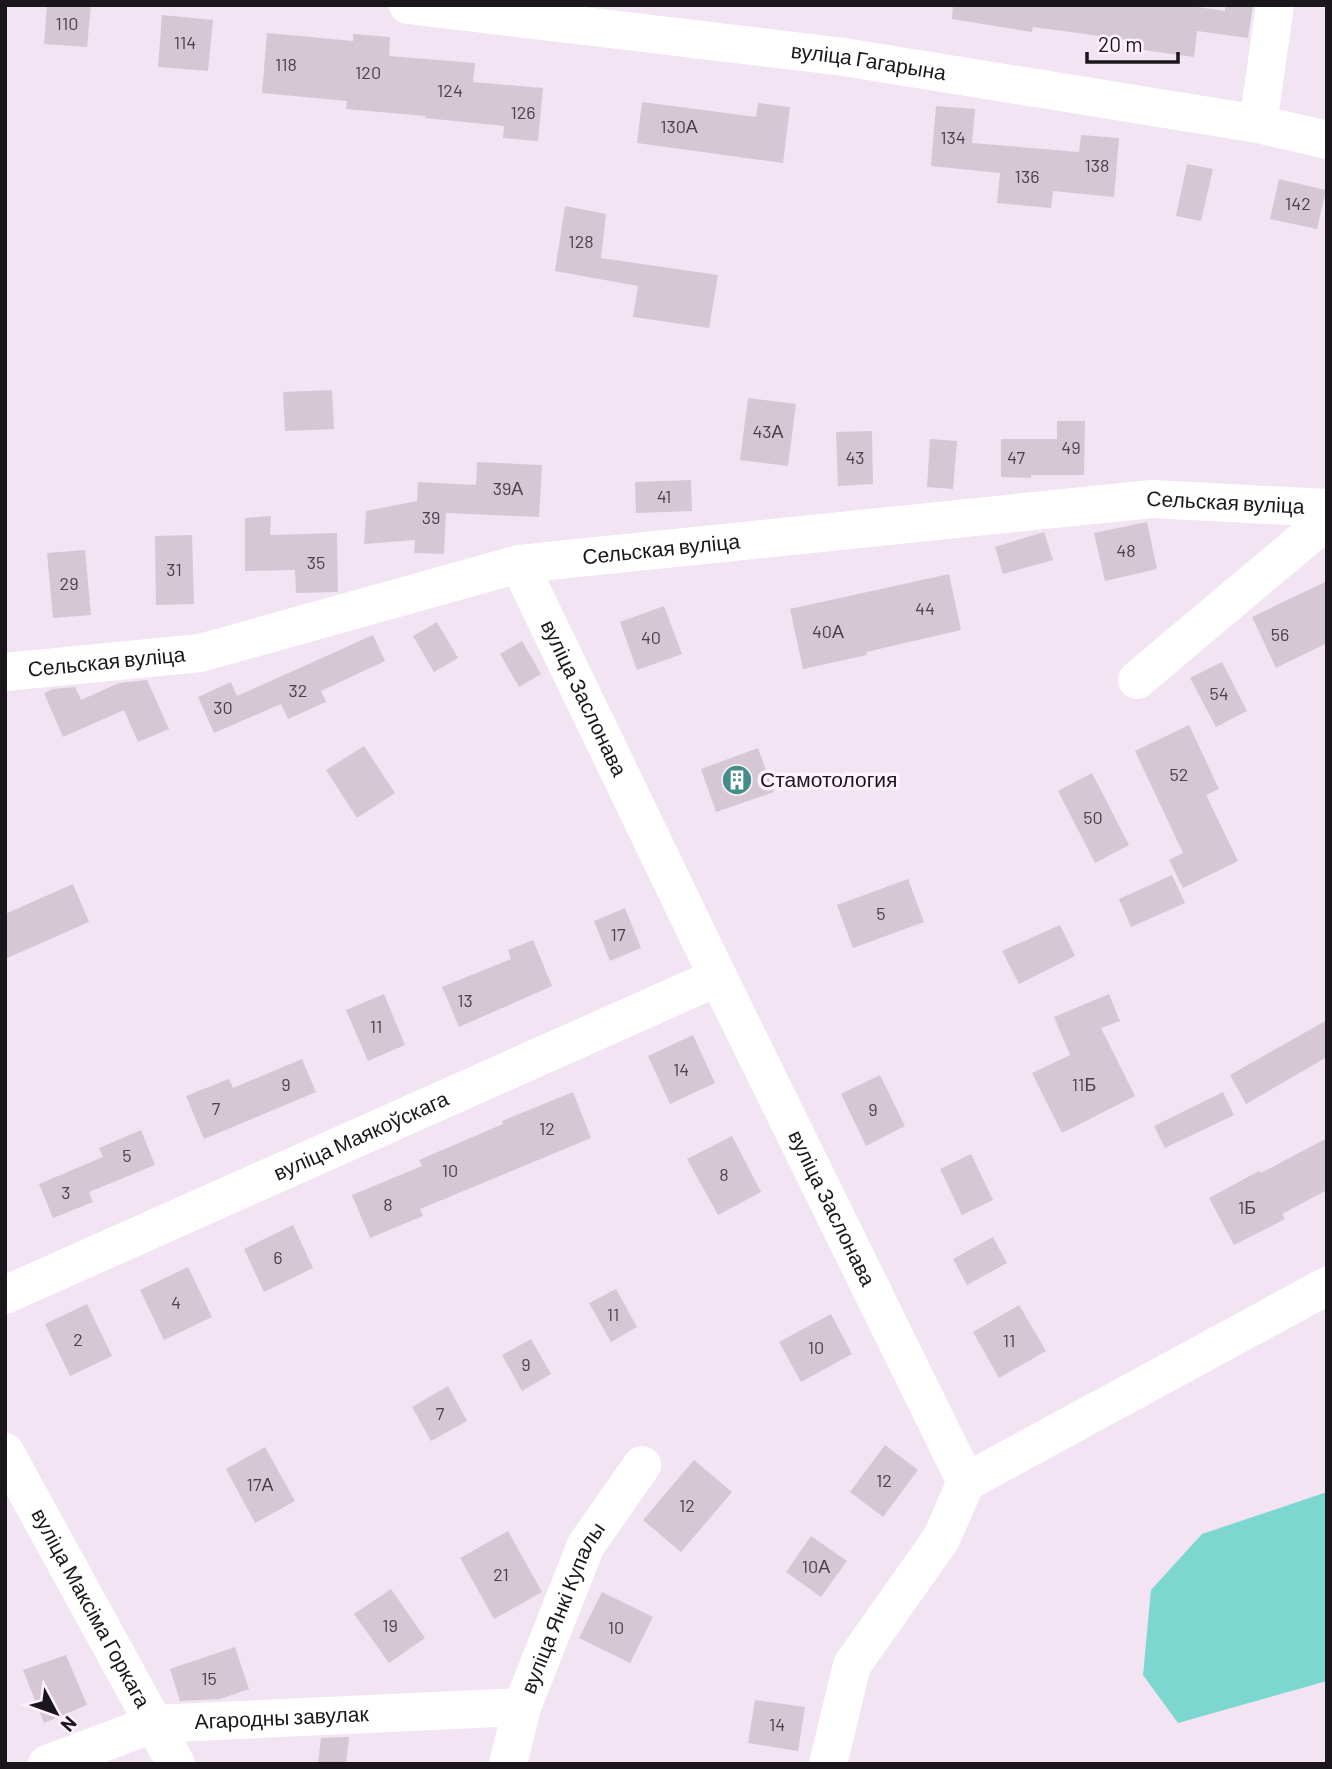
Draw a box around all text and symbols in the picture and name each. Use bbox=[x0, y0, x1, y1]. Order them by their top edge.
house number: 110 bbox=[56, 12, 78, 34]
scale bar bbox=[1087, 21, 1178, 65]
house number: 114 bbox=[174, 31, 196, 53]
text: 20 m bbox=[1098, 31, 1143, 56]
street label: вуліца Гагарына bbox=[790, 37, 948, 84]
house number: 118 bbox=[275, 53, 297, 75]
house number: 120 bbox=[355, 61, 381, 83]
house number: 124 bbox=[437, 79, 463, 101]
house number: 126 bbox=[510, 101, 536, 123]
house number: 130А bbox=[660, 115, 698, 137]
house number: 134 bbox=[940, 126, 966, 148]
house number: 138 bbox=[1085, 154, 1109, 176]
house number: 136 bbox=[1015, 165, 1039, 187]
house number: 142 bbox=[1285, 192, 1311, 214]
house number: 128 bbox=[568, 230, 594, 252]
house number: 43А bbox=[752, 420, 784, 442]
house number: 49 bbox=[1061, 436, 1081, 458]
house number: 43 bbox=[845, 446, 865, 468]
house number: 47 bbox=[1007, 446, 1025, 468]
house number: 39А bbox=[493, 477, 523, 499]
house number: 41 bbox=[657, 485, 671, 507]
street label: Сельская вуліца bbox=[1146, 485, 1305, 518]
house number: 39 bbox=[422, 506, 440, 528]
street label: Сельская вуліца bbox=[581, 527, 741, 568]
house number: 48 bbox=[1116, 539, 1136, 561]
house number: 35 bbox=[307, 551, 325, 573]
house number: 31 bbox=[166, 558, 182, 580]
house number: 29 bbox=[59, 572, 79, 594]
house number: 44 bbox=[915, 597, 935, 619]
street label: вуліца Заслонава bbox=[537, 615, 633, 780]
house number: 40А bbox=[812, 620, 844, 642]
house number: 56 bbox=[1271, 623, 1289, 645]
house number: 40 bbox=[641, 626, 661, 648]
street label: Сельская вуліца bbox=[26, 640, 187, 681]
house number: 32 bbox=[289, 679, 307, 701]
house number: 54 bbox=[1209, 682, 1229, 704]
house number: 30 bbox=[213, 696, 233, 718]
building icon: Стамотология bbox=[720, 763, 754, 797]
house number: 52 bbox=[1170, 763, 1188, 785]
place label: Стамотология bbox=[760, 766, 897, 791]
house number: 50 bbox=[1083, 806, 1103, 828]
house number: 5 bbox=[876, 902, 886, 924]
house number: 17 bbox=[611, 923, 626, 945]
house number: 13 bbox=[457, 989, 473, 1011]
house number: 11 bbox=[370, 1015, 382, 1037]
house number: 14 bbox=[673, 1058, 689, 1080]
house number: 9 bbox=[281, 1073, 291, 1095]
house number: 11Б bbox=[1072, 1073, 1096, 1095]
street label: вуліца Маякоўскага bbox=[269, 1085, 452, 1185]
house number: 7 bbox=[212, 1097, 221, 1119]
house number: 9 bbox=[868, 1098, 878, 1120]
house number: 12 bbox=[539, 1117, 555, 1139]
street label: вуліца Заслонава bbox=[784, 1125, 882, 1290]
house number: 5 bbox=[122, 1144, 132, 1166]
house number: 10 bbox=[442, 1159, 458, 1181]
house number: 8 bbox=[719, 1163, 729, 1185]
house number: 3 bbox=[61, 1181, 71, 1203]
house number: 8 bbox=[383, 1193, 393, 1215]
house number: 1Б bbox=[1238, 1196, 1256, 1218]
house number: 6 bbox=[273, 1246, 283, 1268]
house number: 4 bbox=[171, 1291, 181, 1313]
house number: 11 bbox=[607, 1303, 619, 1325]
house number: 2 bbox=[73, 1328, 83, 1350]
house number: 11 bbox=[1003, 1329, 1015, 1351]
house number: 10 bbox=[808, 1336, 824, 1358]
house number: 9 bbox=[521, 1353, 531, 1375]
house number: 7 bbox=[436, 1402, 445, 1424]
house number: 12 bbox=[876, 1469, 892, 1491]
house number: 17А bbox=[247, 1473, 273, 1495]
house number: 12 bbox=[679, 1494, 695, 1516]
street label: вуліца Максіма Горкага bbox=[27, 1503, 157, 1712]
street label: вуліца Янкі Купалы bbox=[515, 1517, 609, 1697]
house number: 10А bbox=[802, 1555, 830, 1577]
house number: 21 bbox=[493, 1563, 509, 1585]
house number: 19 bbox=[382, 1614, 398, 1636]
house number: 10 bbox=[608, 1616, 624, 1638]
house number: 15 bbox=[201, 1667, 217, 1689]
north arrow bbox=[21, 1678, 91, 1748]
street label: Агародны завулак bbox=[194, 1700, 370, 1733]
text: N bbox=[56, 1712, 82, 1737]
house number: 14 bbox=[769, 1713, 785, 1735]

